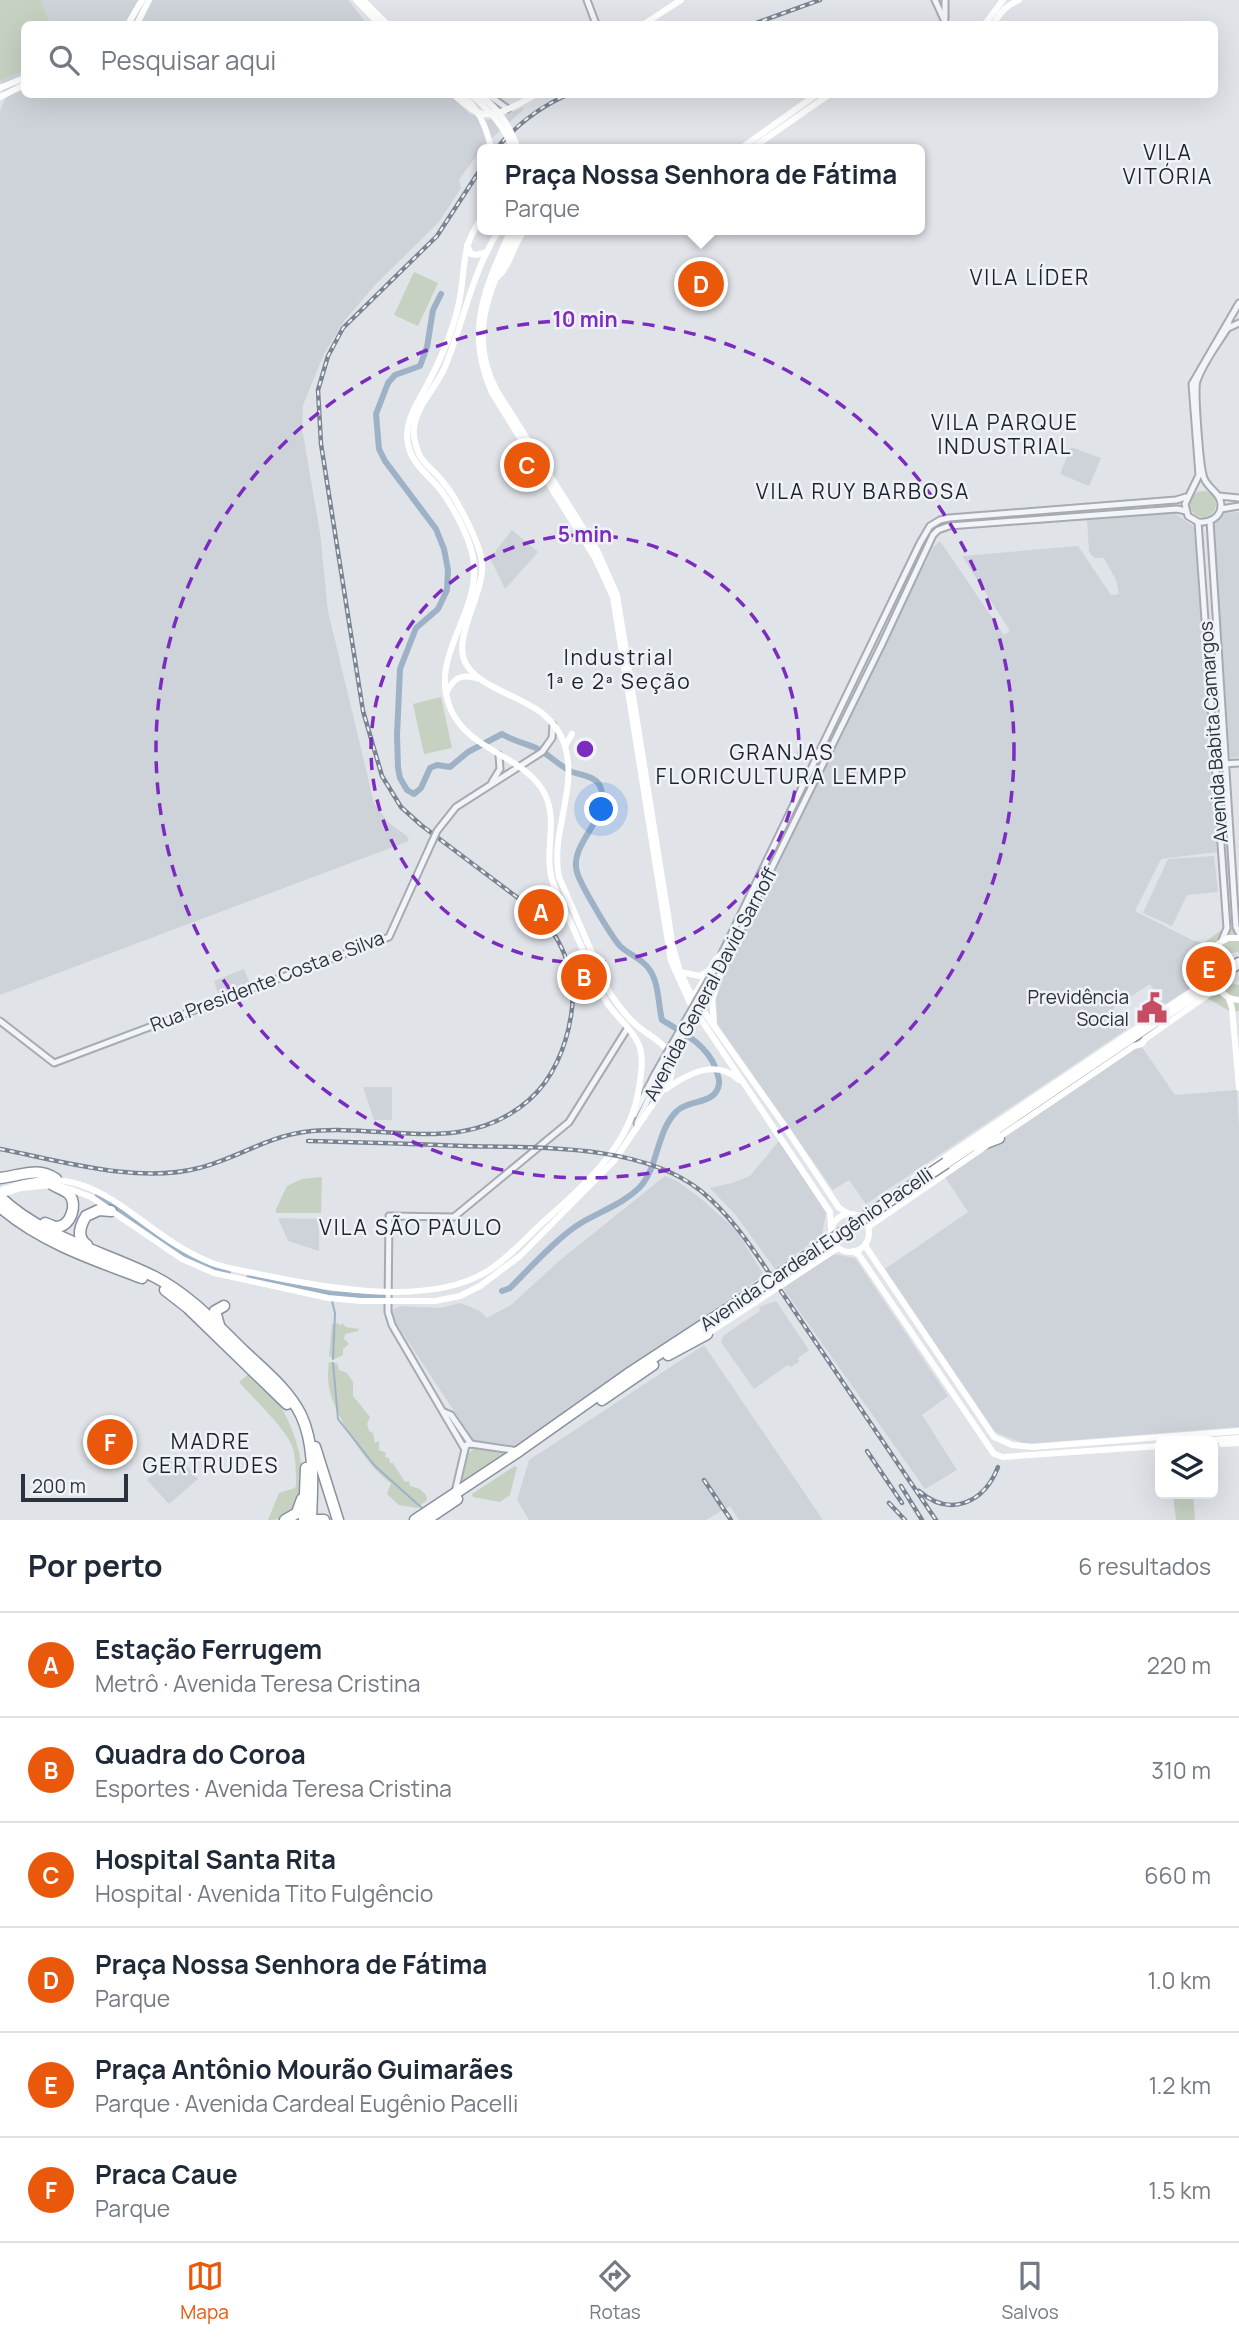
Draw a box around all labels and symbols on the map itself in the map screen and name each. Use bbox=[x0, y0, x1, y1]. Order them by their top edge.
district label: VILA VITÓRIA bbox=[1123, 138, 1213, 190]
pin: D bbox=[678, 258, 724, 310]
district label: VILA LÍDER bbox=[970, 263, 1090, 291]
text: 10 min bbox=[552, 305, 618, 333]
district label: VILA PARQUE INDUSTRIAL bbox=[931, 408, 1079, 460]
pin: C bbox=[504, 439, 550, 491]
district label: VILA RUY BARBOSA bbox=[756, 477, 970, 505]
text: 5 min bbox=[558, 520, 612, 548]
street label: Avenida Babita Camargos bbox=[1192, 620, 1234, 844]
district label: Industrial 1ª e 2ª Seção bbox=[546, 643, 692, 695]
centre of rings bbox=[573, 737, 597, 761]
district label: GRANJAS FLORICULTURA LEMPP bbox=[656, 738, 908, 790]
your location bbox=[584, 792, 618, 826]
street label: Avenida General David Sarnoff bbox=[637, 862, 783, 1105]
pin: A bbox=[518, 886, 564, 938]
street label: Rua Presidente Costa e Silva bbox=[146, 924, 388, 1038]
pin: E bbox=[1186, 943, 1232, 995]
pin: B bbox=[561, 951, 607, 1003]
place label: Previdência Social bbox=[1028, 984, 1129, 1032]
public building icon: Previdência Social bbox=[1135, 991, 1169, 1025]
street label: Avenida Cardeal Eugênio Pacelli bbox=[694, 1161, 938, 1337]
district label: VILA SÃO PAULO bbox=[319, 1213, 503, 1241]
pin: F bbox=[87, 1416, 133, 1468]
district label: MADRE GERTRUDES bbox=[143, 1427, 279, 1479]
scale bar bbox=[21, 1471, 128, 1503]

